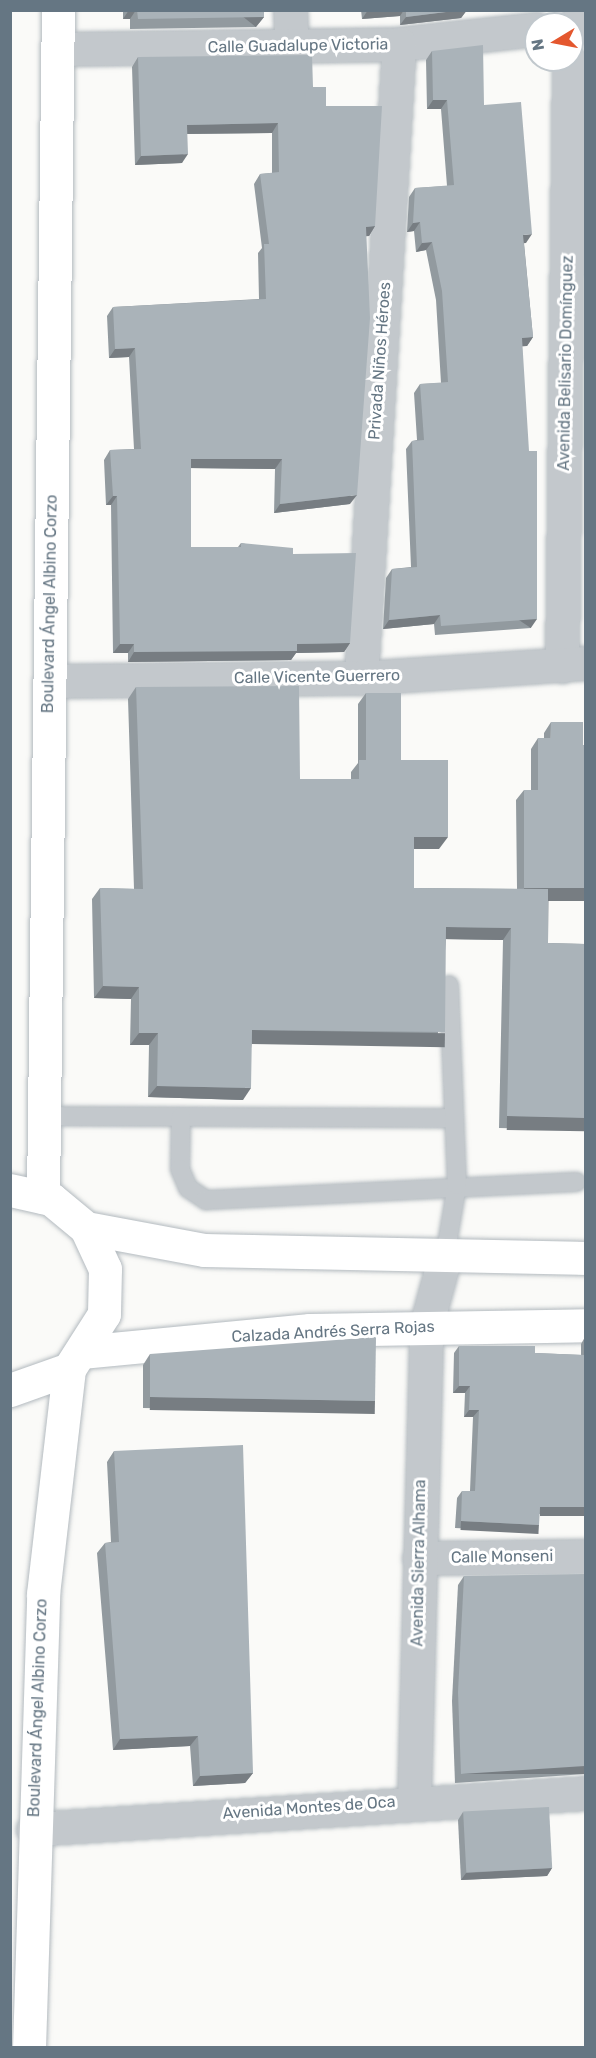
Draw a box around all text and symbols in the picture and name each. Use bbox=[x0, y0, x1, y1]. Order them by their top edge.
north arrow bbox=[524, 12, 584, 72]
street label: Calle Guadalupe Victoria bbox=[207, 35, 389, 57]
text: N bbox=[527, 38, 548, 52]
street label: Avenida Belisario Domínguez bbox=[555, 255, 577, 471]
street label: Privada Niños Héroes bbox=[365, 281, 395, 441]
street label: Boulevard Ángel Albino Corzo bbox=[38, 494, 62, 714]
street label: Calle Vicente Guerrero bbox=[234, 666, 400, 688]
street label: Calzada Andrés Serra Rojas bbox=[231, 1317, 435, 1347]
street label: Avenida Sierra Alhama bbox=[408, 1479, 430, 1647]
street label: Calle Monseni bbox=[451, 1547, 553, 1567]
street label: Boulevard Ángel Albino Corzo bbox=[25, 1598, 51, 1818]
street label: Avenida Montes de Oca bbox=[222, 1792, 396, 1824]

